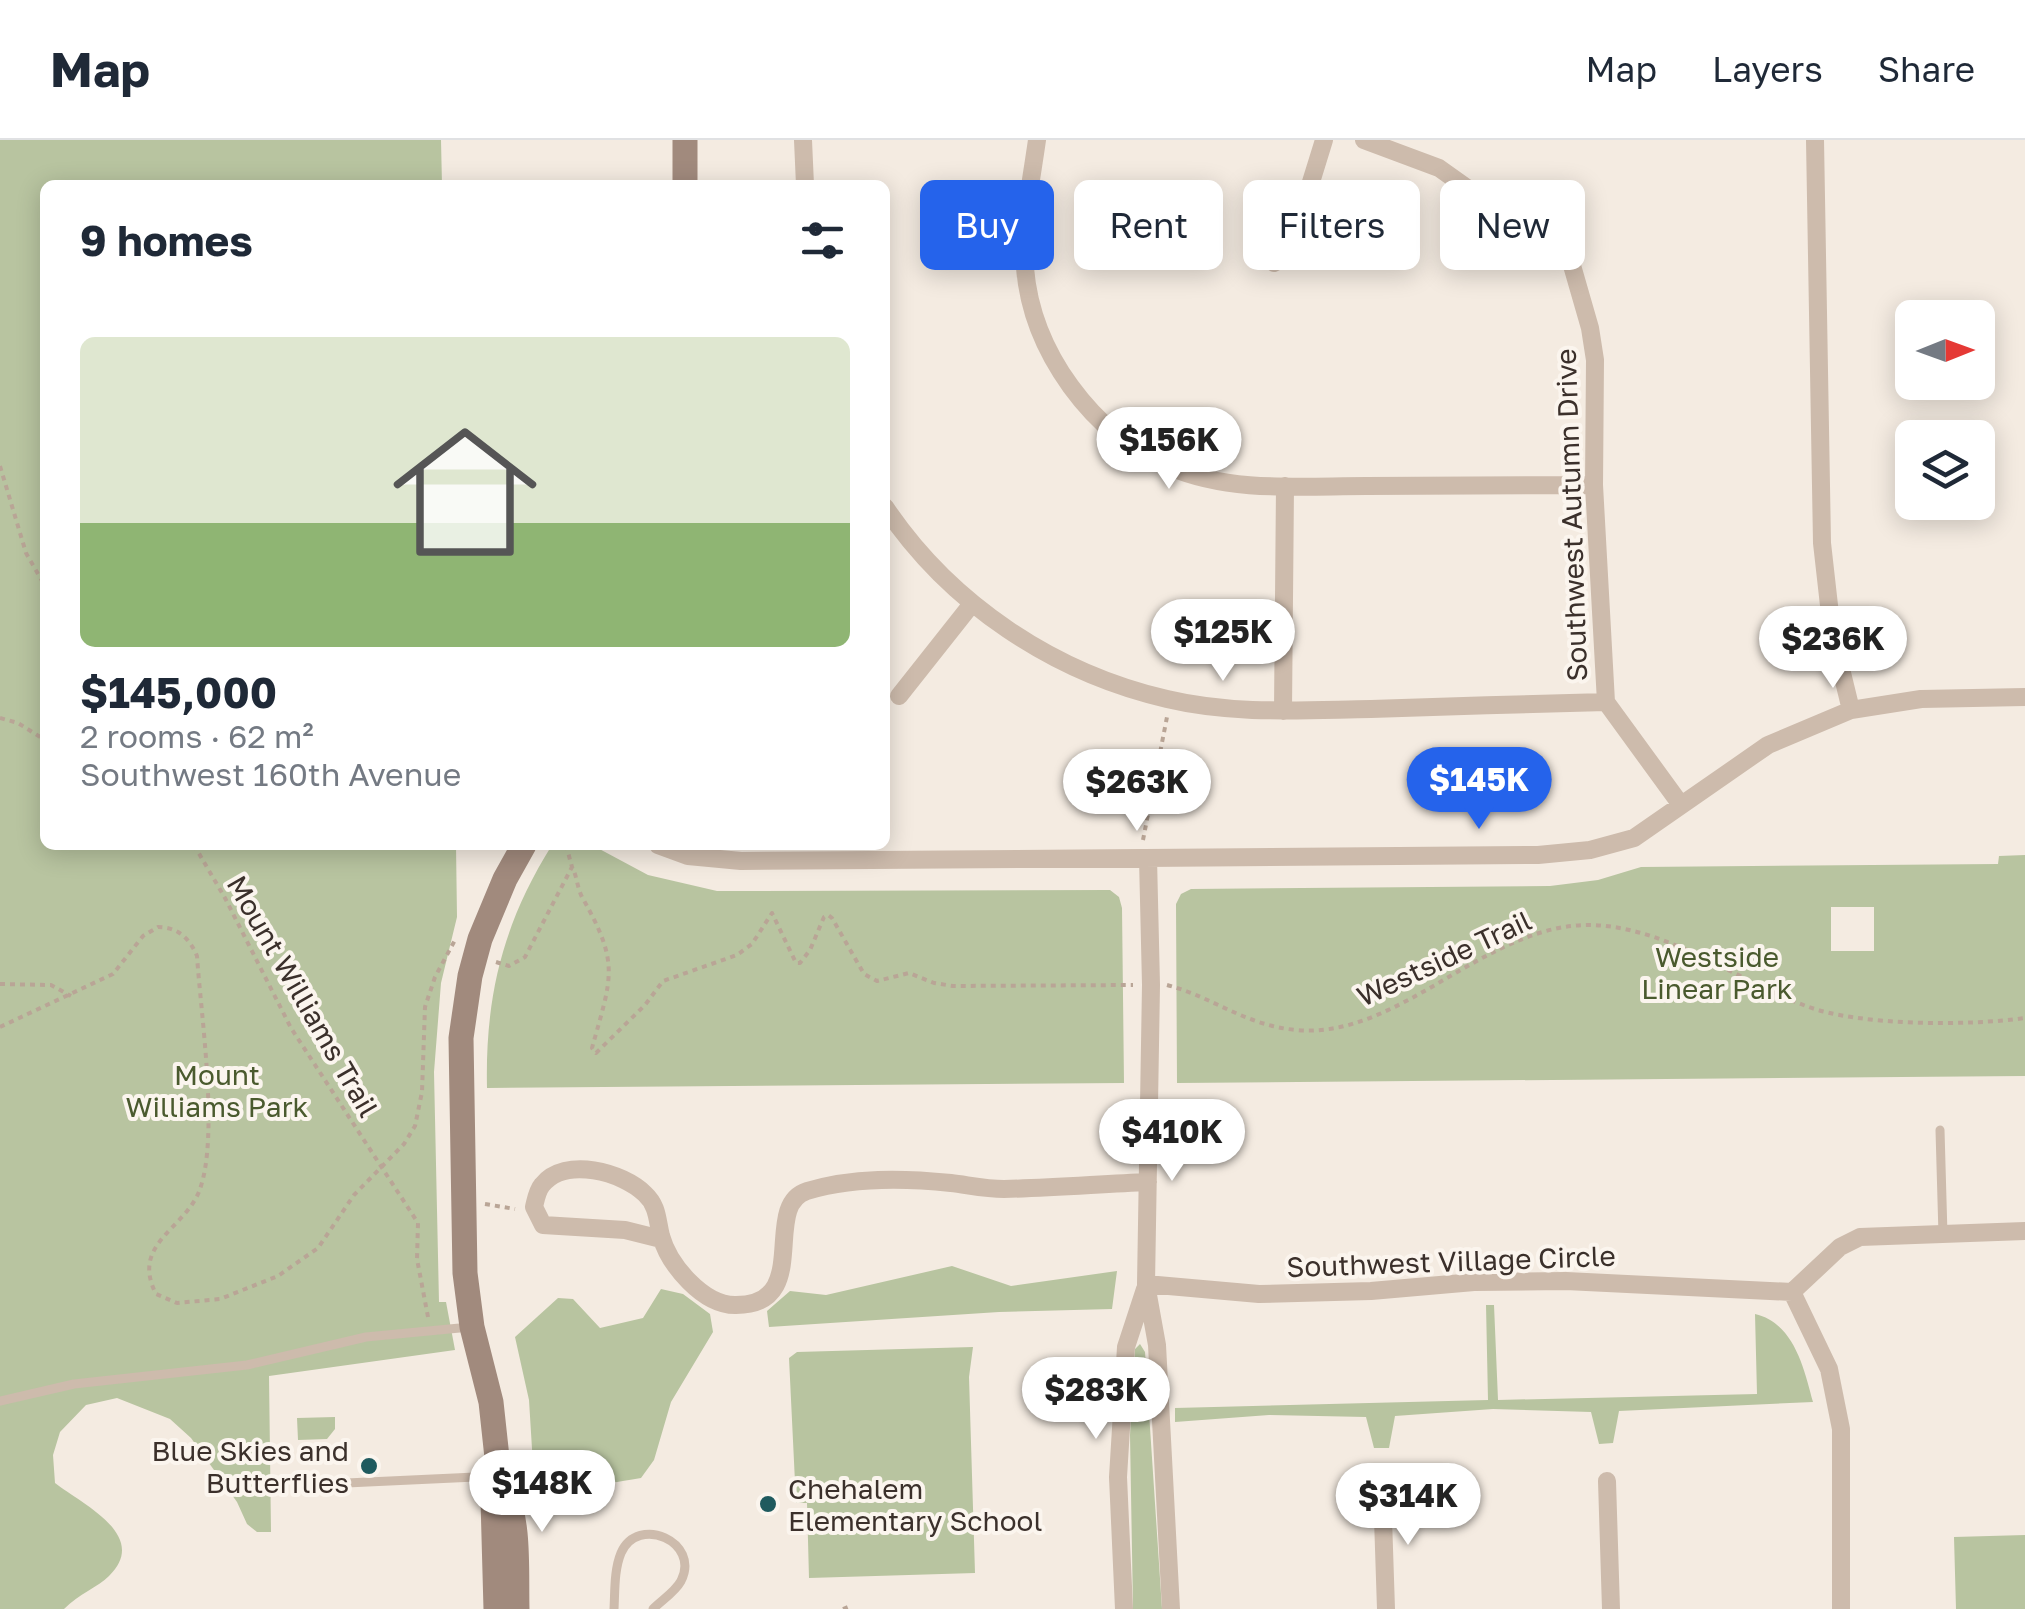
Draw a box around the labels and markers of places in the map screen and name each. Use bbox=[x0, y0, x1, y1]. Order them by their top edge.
pin: $156K bbox=[1099, 407, 1239, 492]
pin: $125K bbox=[1153, 599, 1293, 684]
pin: $236K bbox=[1763, 606, 1903, 691]
pin: $145K bbox=[1409, 747, 1549, 832]
pin: $263K bbox=[1067, 749, 1207, 834]
pin: $410K bbox=[1102, 1099, 1242, 1184]
pin: $283K bbox=[1026, 1357, 1166, 1442]
place label: Blue Skies and Butterflies bbox=[152, 1434, 349, 1499]
pin: $148K bbox=[472, 1450, 612, 1535]
marker: Blue Skies and Butterflies bbox=[358, 1455, 380, 1477]
pin: $314K bbox=[1338, 1463, 1478, 1548]
place label: Chehalem Elementary School bbox=[788, 1472, 1042, 1537]
marker: Chehalem Elementary School bbox=[757, 1493, 779, 1515]

